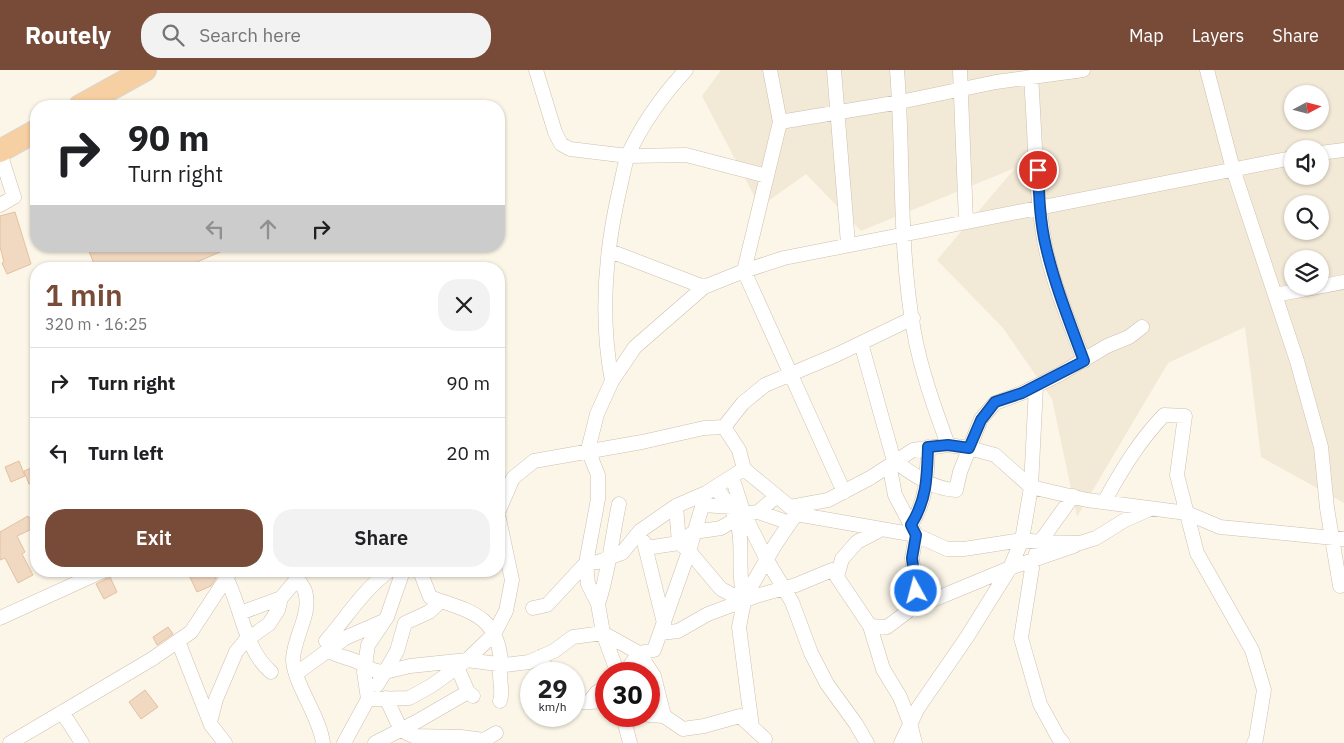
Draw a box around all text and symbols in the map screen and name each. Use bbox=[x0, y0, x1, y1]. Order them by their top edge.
search box bbox=[141, 13, 491, 58]
text: Routely bbox=[25, 19, 111, 51]
icon: search bbox=[159, 21, 187, 49]
text: Search here bbox=[199, 23, 301, 47]
text: Map bbox=[1129, 24, 1164, 47]
text: Layers bbox=[1192, 24, 1244, 47]
text: Share bbox=[1272, 24, 1319, 47]
north arrow bbox=[1284, 85, 1329, 130]
map controls bbox=[1284, 85, 1329, 295]
text: 90 m bbox=[128, 115, 210, 161]
icon: right bbox=[45, 120, 110, 185]
button: sound bbox=[1284, 140, 1329, 185]
pin bbox=[1017, 149, 1059, 191]
icon: arrive bbox=[1024, 156, 1052, 184]
text: Turn right bbox=[128, 159, 223, 188]
button: search bbox=[1284, 195, 1329, 240]
icon: left bbox=[201, 215, 229, 243]
icon: ahead bbox=[254, 215, 282, 243]
icon: right bbox=[307, 215, 335, 243]
button: layers bbox=[1284, 250, 1329, 295]
text: 1 min bbox=[45, 275, 123, 314]
button: close bbox=[438, 279, 490, 331]
text: 320 m · 16:25 bbox=[45, 314, 147, 334]
icon: right bbox=[45, 369, 73, 397]
text: Turn right bbox=[88, 371, 175, 395]
text: 90 m bbox=[446, 371, 490, 395]
icon: left bbox=[45, 439, 73, 467]
text: Turn left bbox=[88, 441, 164, 465]
text: 20 m bbox=[446, 441, 490, 465]
button: Exit bbox=[45, 509, 263, 567]
button: Share bbox=[273, 509, 490, 567]
position arrow bbox=[889, 564, 941, 616]
speed limit sign: 30 bbox=[595, 662, 660, 727]
text: 29 bbox=[537, 672, 568, 705]
text: km/h bbox=[538, 699, 567, 714]

